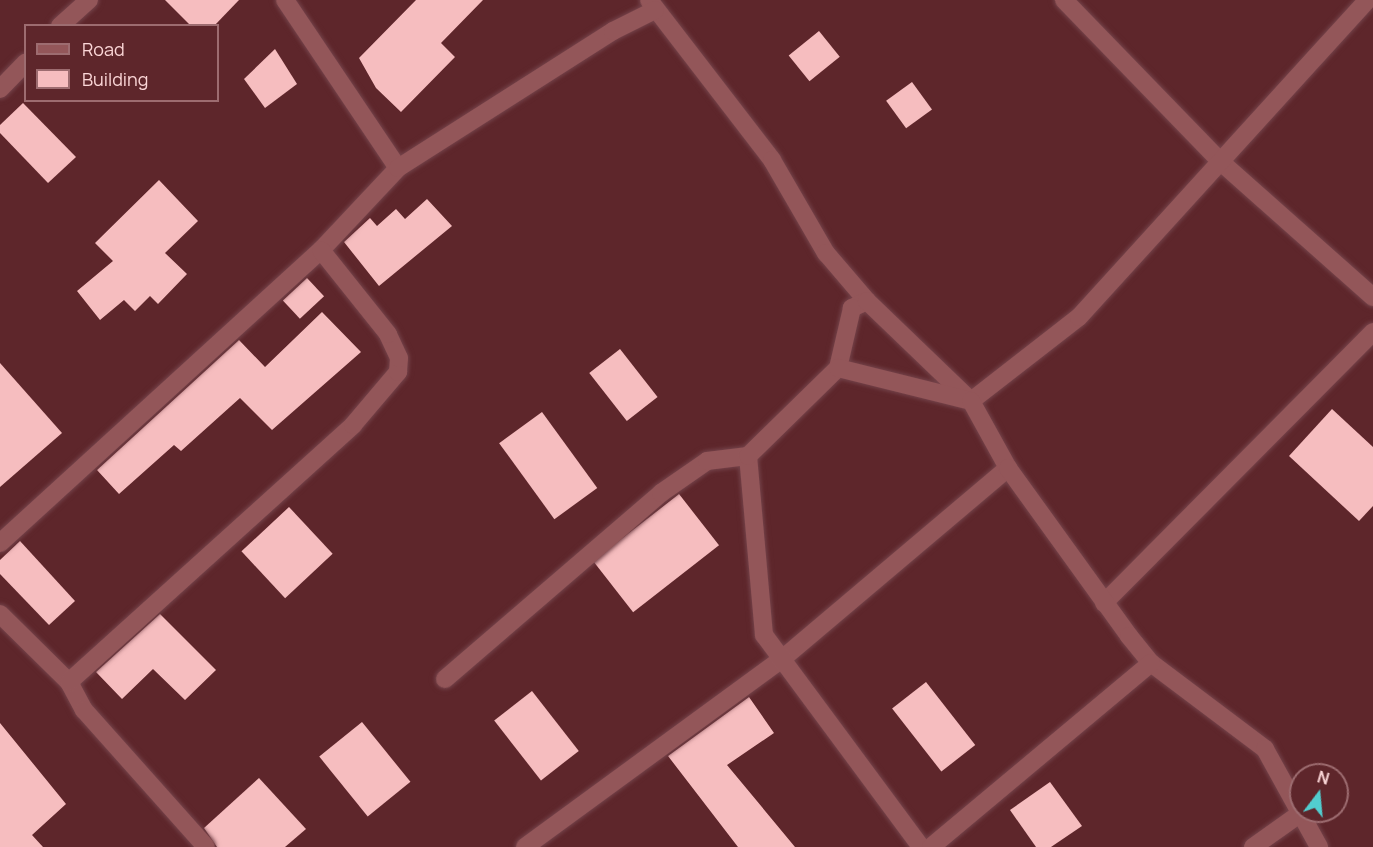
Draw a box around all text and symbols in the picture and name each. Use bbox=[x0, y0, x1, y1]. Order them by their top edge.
legend bbox=[24, 24, 219, 102]
text: Road bbox=[82, 37, 125, 61]
text: Building bbox=[82, 67, 148, 91]
north arrow bbox=[1289, 763, 1349, 823]
text: N bbox=[1315, 765, 1332, 790]

